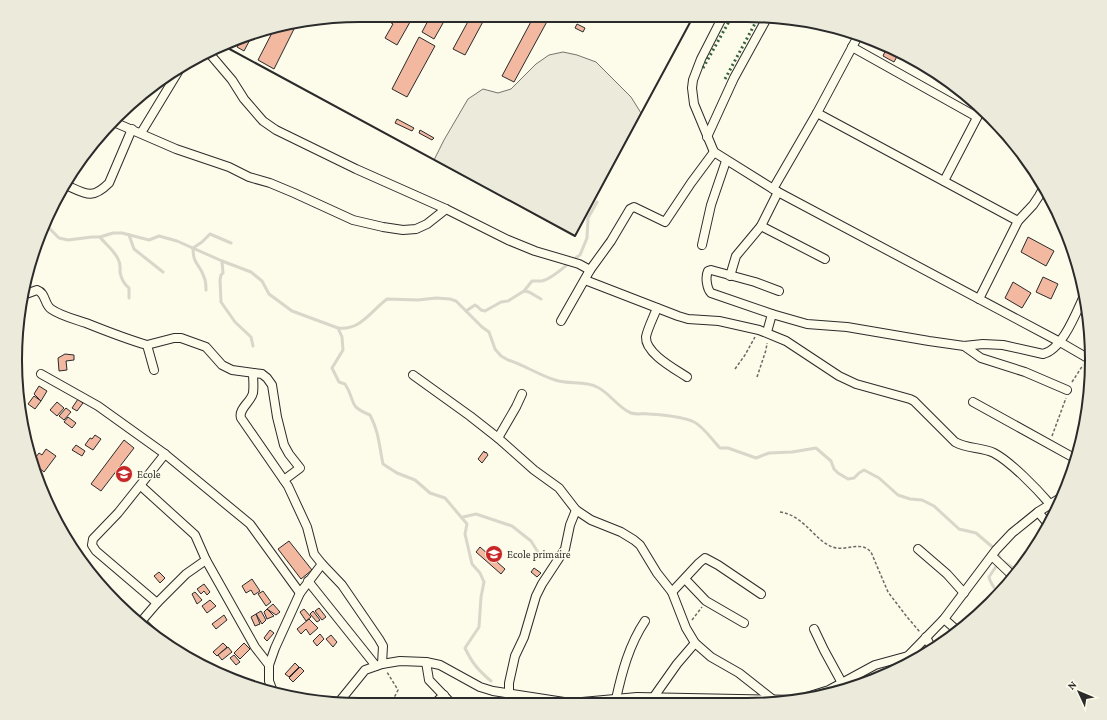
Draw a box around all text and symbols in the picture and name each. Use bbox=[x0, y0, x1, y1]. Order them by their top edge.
school or university icon: Ecole bbox=[114, 464, 134, 484]
place label: Ecole bbox=[137, 468, 161, 480]
school or university icon: Ecole primaire bbox=[484, 544, 504, 564]
place label: Ecole primaire bbox=[507, 548, 571, 561]
north arrow bbox=[1059, 672, 1099, 712]
text: N bbox=[1065, 678, 1079, 692]

